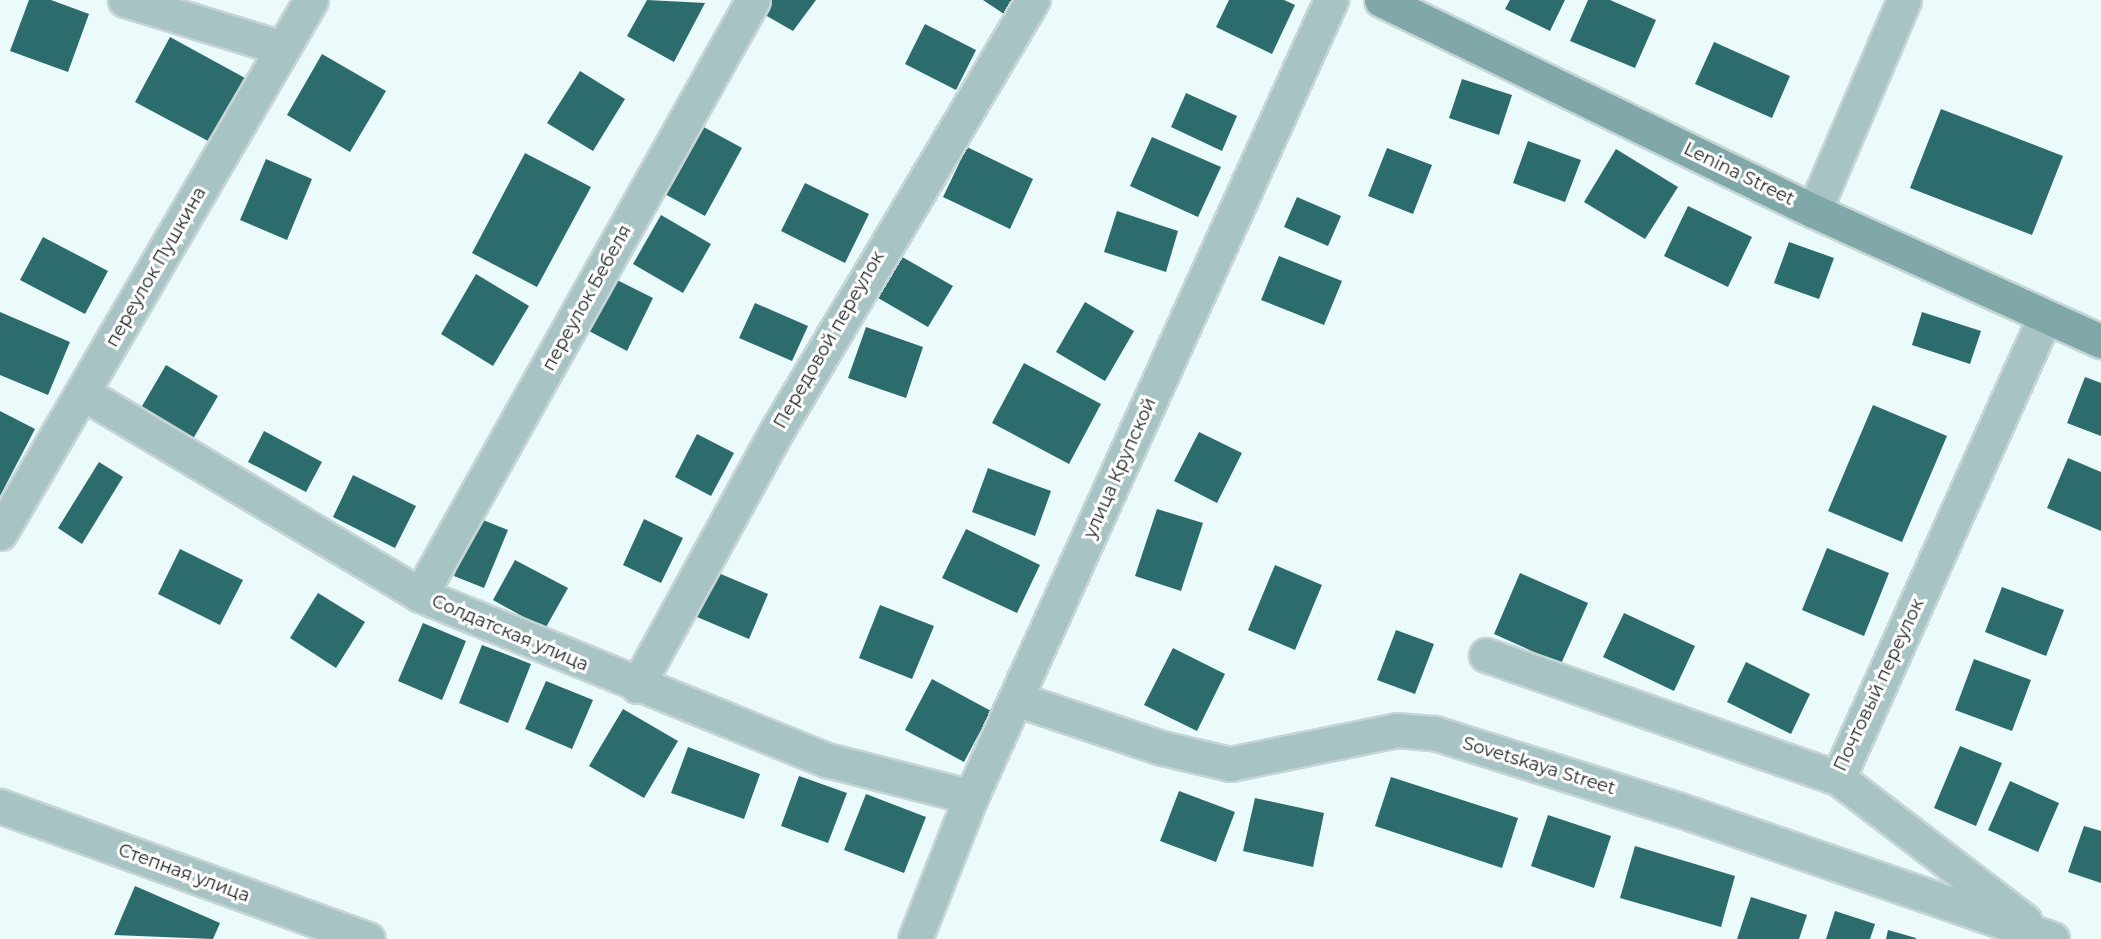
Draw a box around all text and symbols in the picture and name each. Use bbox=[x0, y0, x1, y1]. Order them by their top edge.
street label: Lenina Street bbox=[1680, 138, 1798, 210]
street label: переулок Пушкина bbox=[101, 183, 211, 351]
street label: переулок Бебеля bbox=[538, 221, 636, 375]
street label: Передовой переулок bbox=[769, 247, 889, 433]
street label: улица Крупской bbox=[1079, 394, 1161, 542]
street label: Солдатская улица bbox=[428, 590, 592, 676]
street label: Почтовый переулок bbox=[1829, 595, 1929, 775]
street label: Sovetskaya Street bbox=[1460, 732, 1618, 800]
street label: Степная улица bbox=[115, 839, 253, 907]

